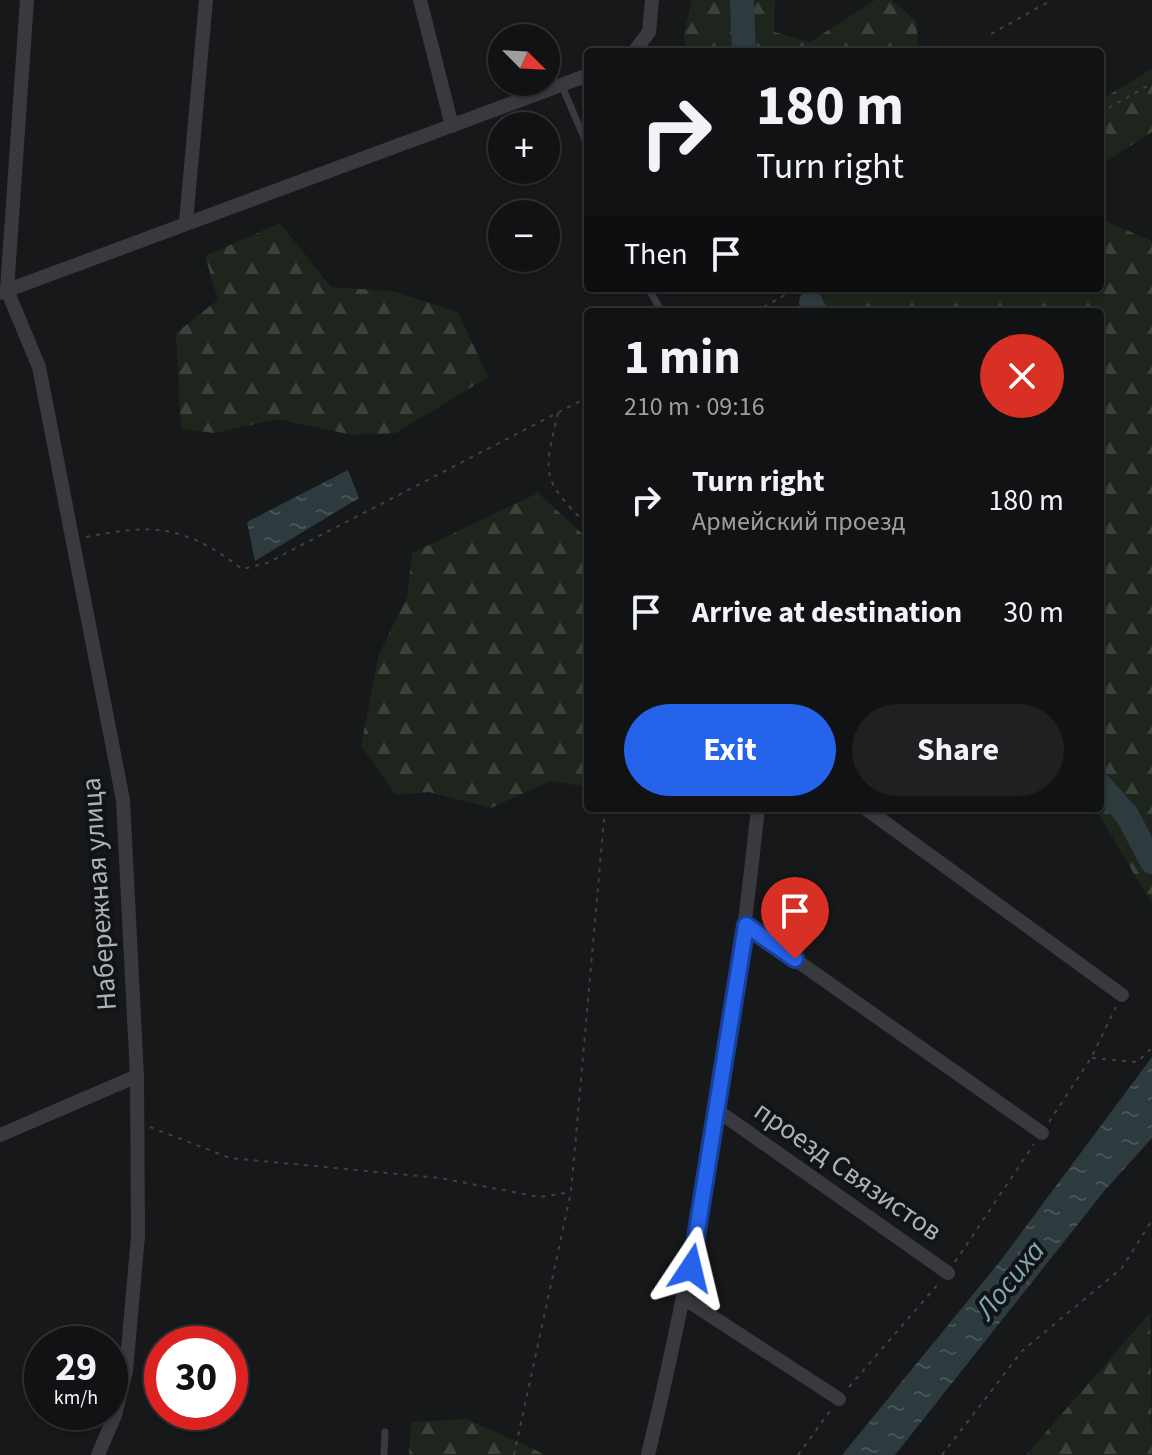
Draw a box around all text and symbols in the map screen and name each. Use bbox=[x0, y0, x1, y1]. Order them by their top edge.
north arrow bbox=[488, 24, 560, 96]
map controls bbox=[488, 24, 560, 272]
text: 180 m bbox=[756, 67, 904, 146]
icon: right bbox=[624, 80, 728, 184]
button: + bbox=[488, 112, 560, 184]
text: Turn right bbox=[756, 141, 904, 192]
button: − bbox=[488, 200, 560, 272]
icon: arrive bbox=[704, 232, 748, 276]
text: Then bbox=[624, 233, 688, 276]
text: 1 min bbox=[624, 324, 741, 392]
button: close bbox=[980, 334, 1064, 418]
text: 210 m · 09:16 bbox=[624, 388, 765, 425]
text: Turn right bbox=[692, 460, 824, 503]
icon: right bbox=[624, 478, 668, 522]
text: 180 m bbox=[988, 479, 1064, 522]
text: Армейский проезд bbox=[692, 503, 905, 540]
icon: arrive bbox=[624, 590, 668, 634]
text: Arrive at destination bbox=[692, 591, 962, 634]
text: 30 m bbox=[1003, 591, 1064, 634]
button: Exit bbox=[624, 704, 836, 796]
button: Share bbox=[852, 704, 1064, 796]
street label: Набережная улица bbox=[71, 776, 127, 1012]
pin bbox=[761, 877, 829, 959]
icon: arrive bbox=[773, 889, 817, 933]
street label: проезд Связистов bbox=[746, 1091, 950, 1251]
position arrow bbox=[649, 1226, 733, 1310]
water label: Лосиха bbox=[963, 1231, 1055, 1331]
speed limit sign: 30 bbox=[144, 1326, 248, 1430]
text: 29 bbox=[55, 1339, 97, 1396]
text: km/h bbox=[54, 1384, 98, 1412]

